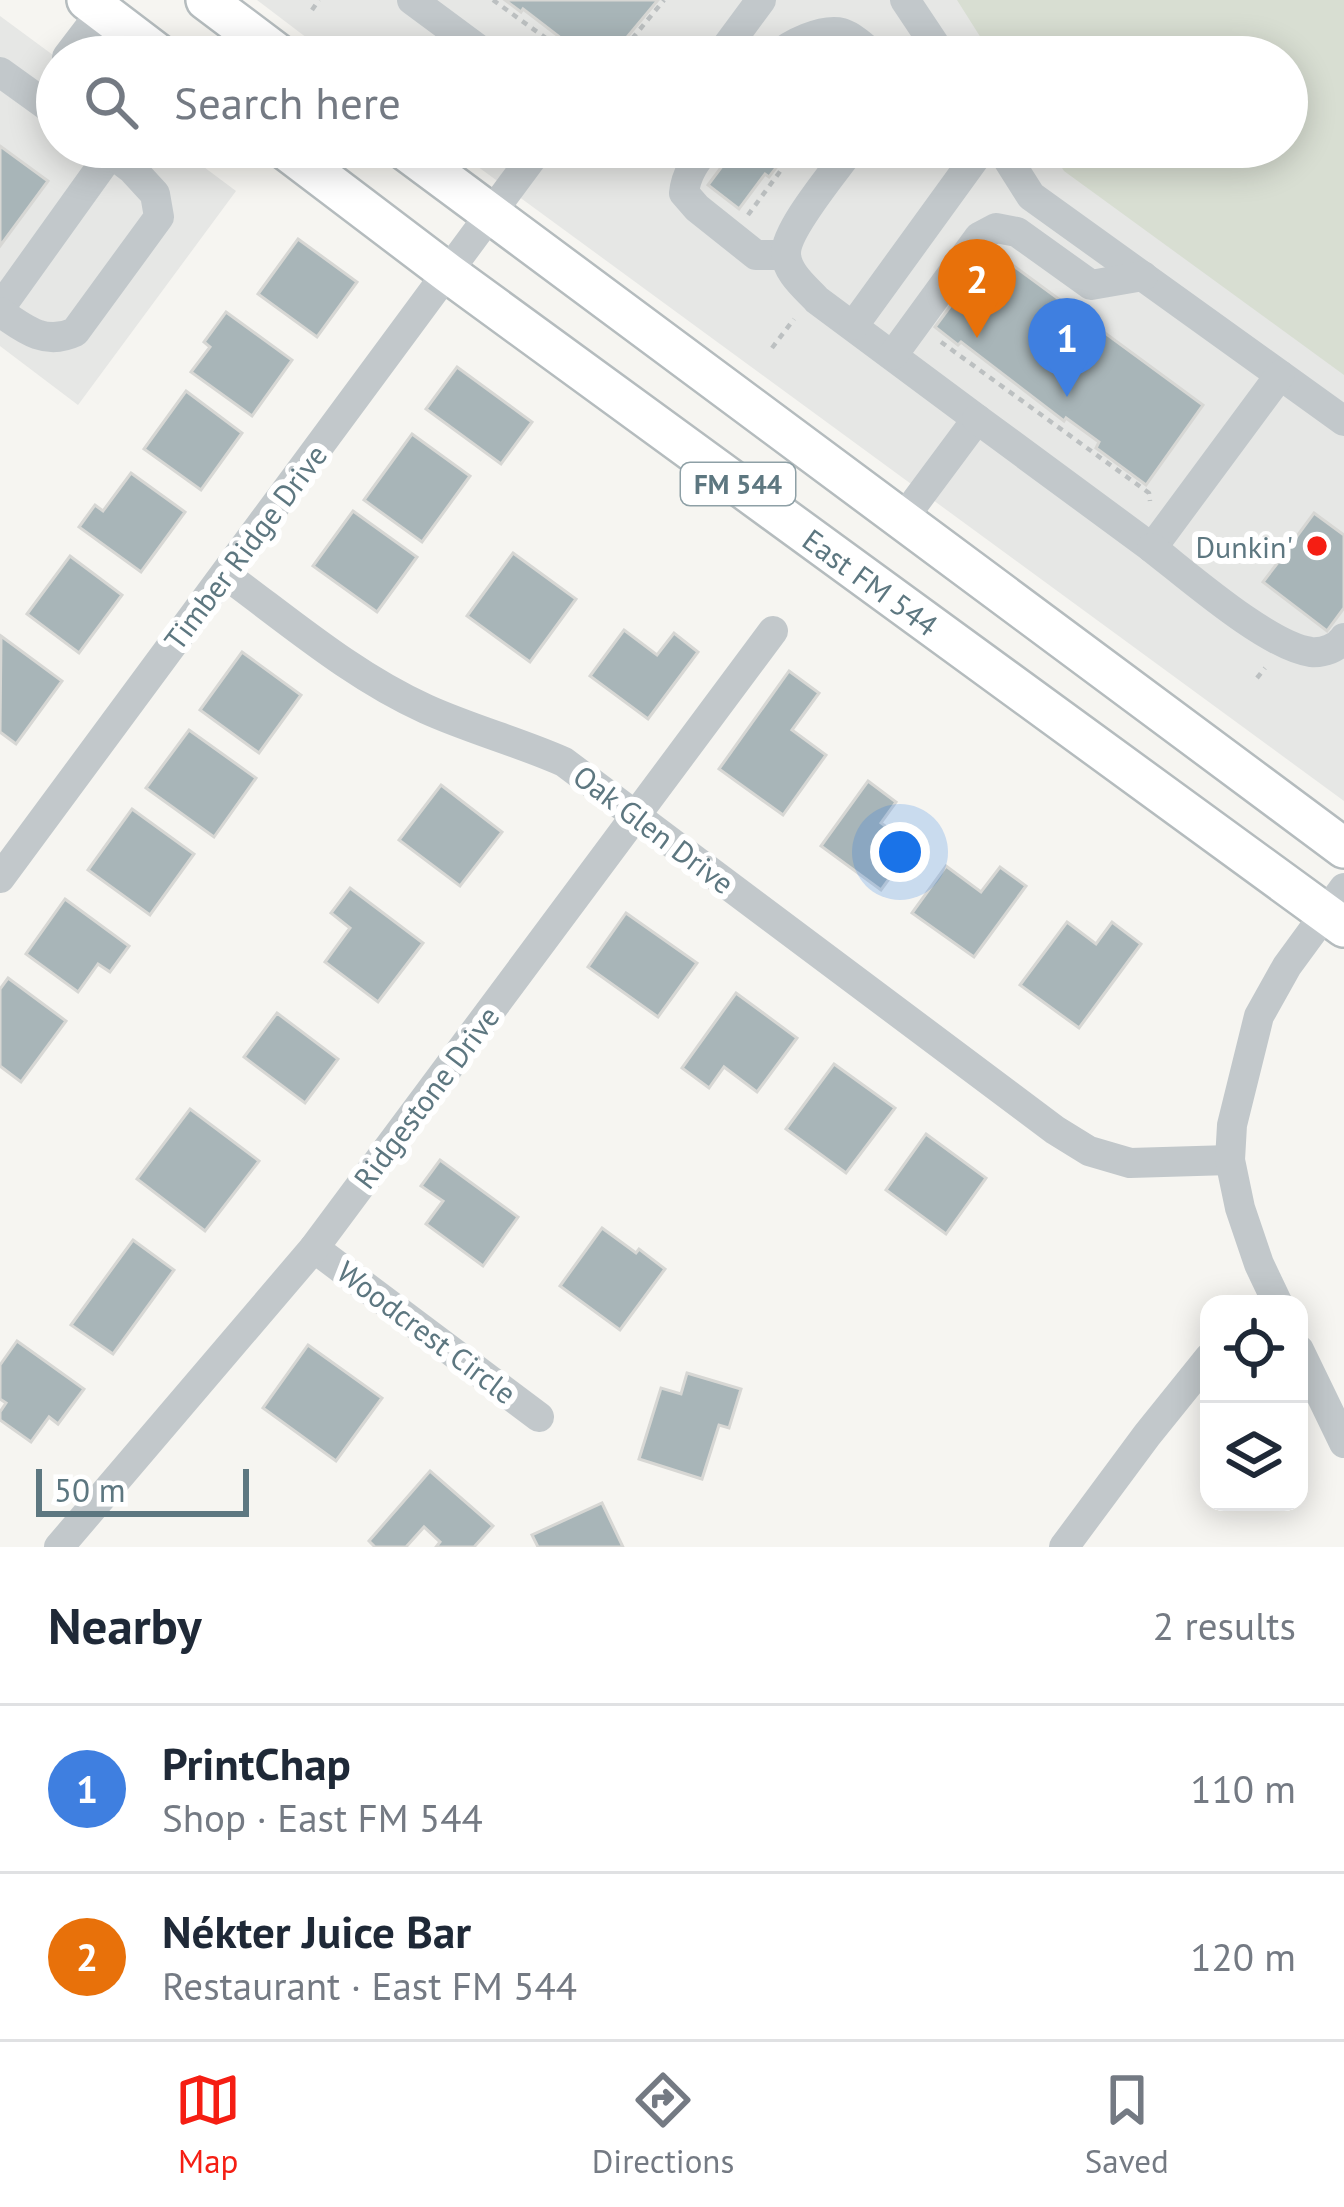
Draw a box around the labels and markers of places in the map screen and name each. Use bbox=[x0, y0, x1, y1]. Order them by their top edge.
pin: 2 bbox=[938, 239, 1016, 338]
pin: 1 bbox=[1028, 298, 1106, 397]
place label: Dunkin' bbox=[1195, 527, 1293, 566]
marker: Dunkin' bbox=[1304, 533, 1330, 559]

